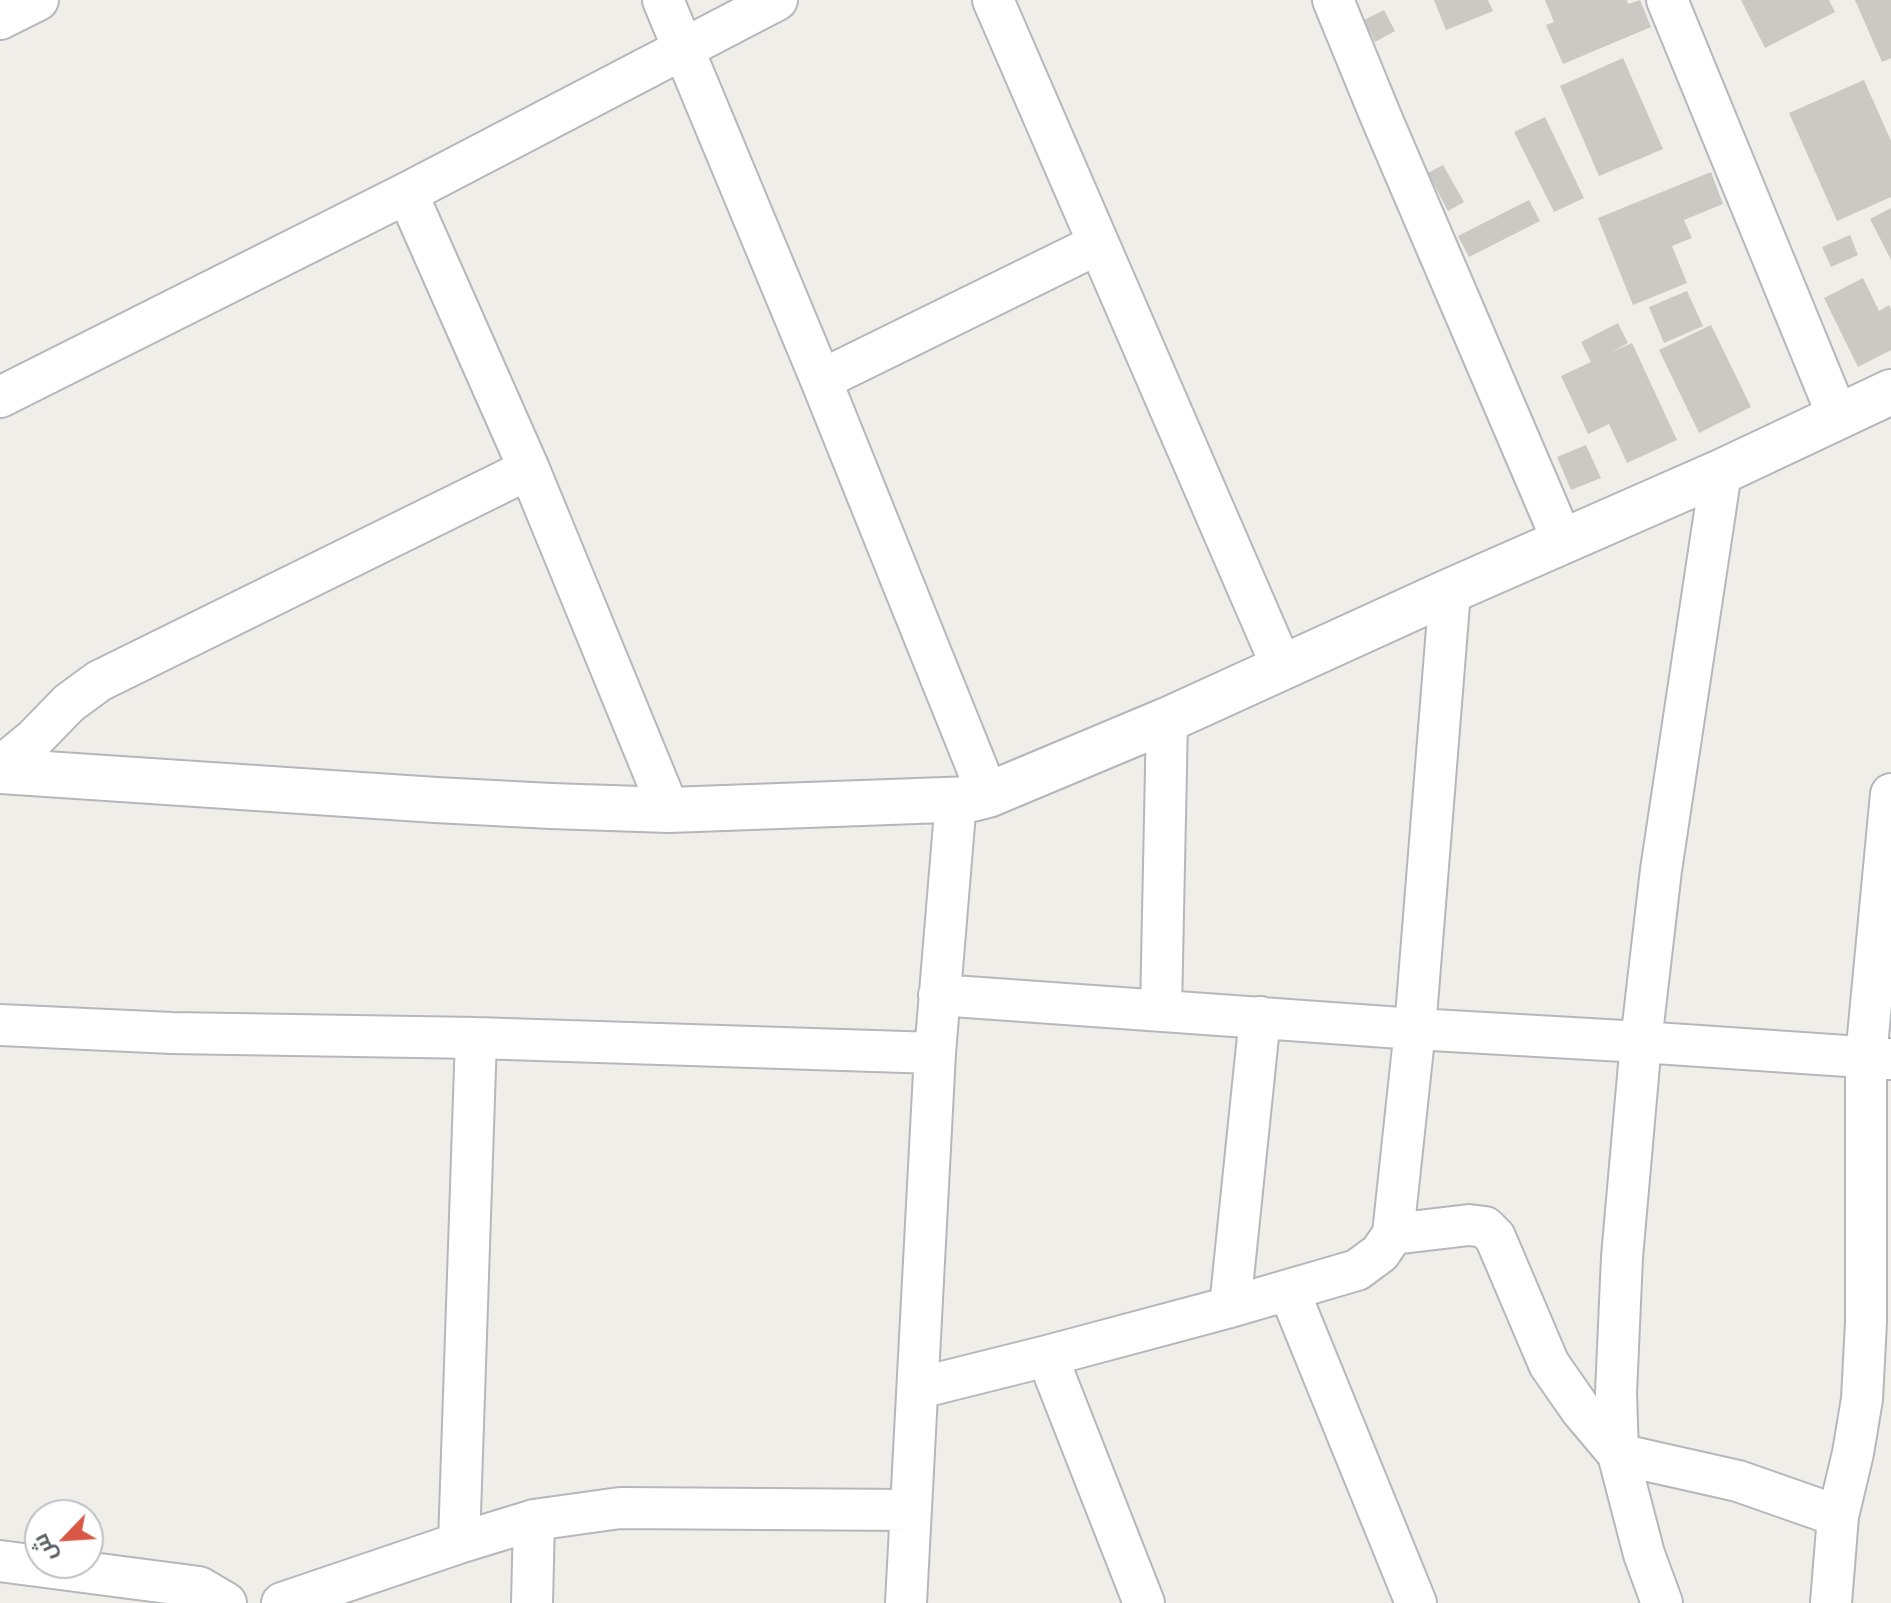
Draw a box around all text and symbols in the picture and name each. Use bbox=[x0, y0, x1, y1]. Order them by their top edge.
north arrow bbox=[24, 1499, 104, 1579]
text: ش bbox=[25, 1530, 62, 1567]

